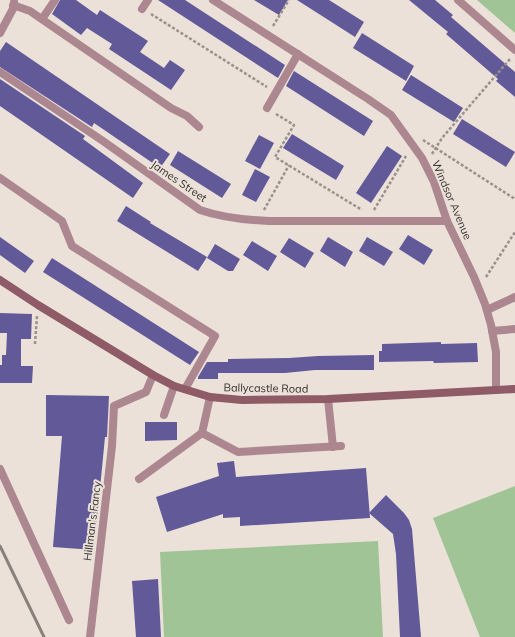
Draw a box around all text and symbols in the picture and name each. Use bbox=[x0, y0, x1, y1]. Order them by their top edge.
street label: James Street bbox=[148, 157, 210, 205]
street label: Windsor Avenue bbox=[429, 158, 475, 242]
street label: Ballycastle Road bbox=[223, 380, 309, 396]
street label: Hillman's Fancy bbox=[80, 480, 104, 562]

